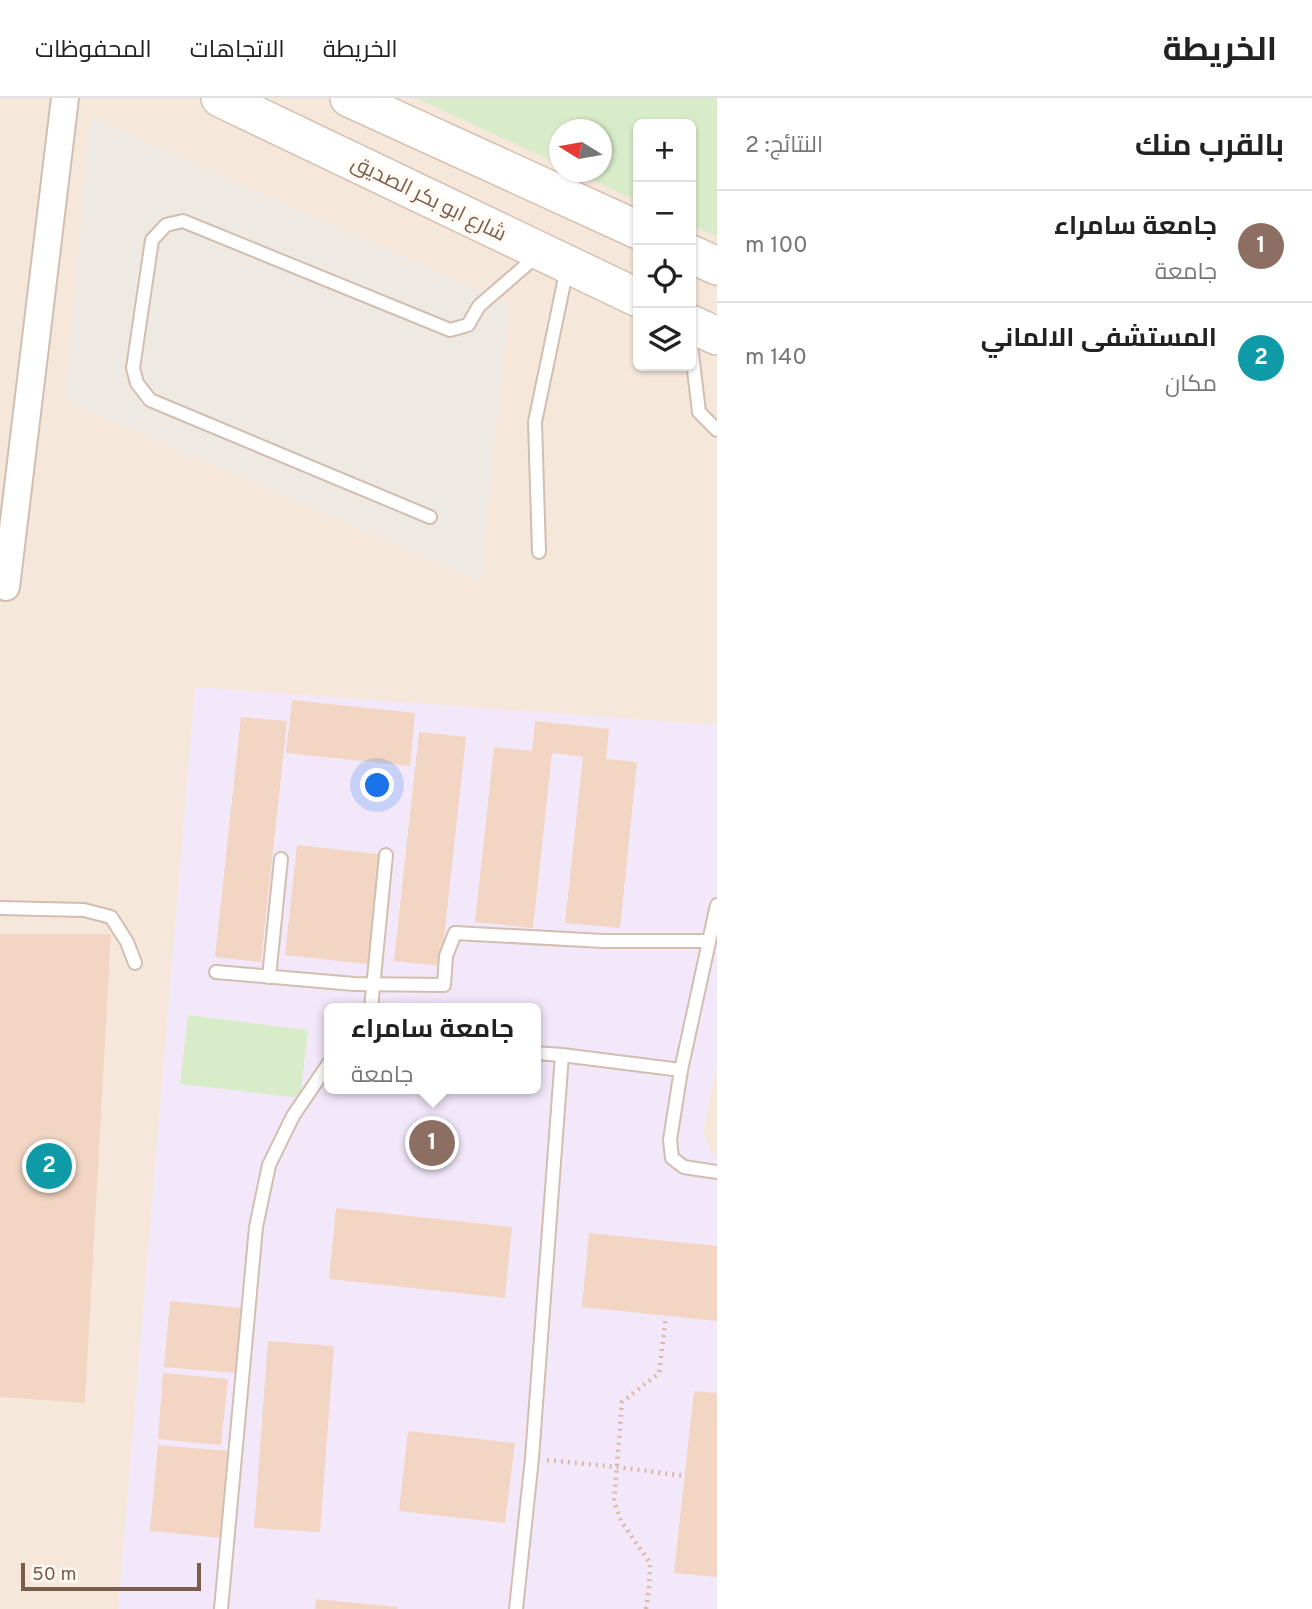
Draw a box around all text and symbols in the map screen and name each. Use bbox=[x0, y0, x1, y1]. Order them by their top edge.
text: الخريطة bbox=[1163, 31, 1277, 73]
text: المحفوظات bbox=[35, 36, 152, 66]
text: الاتجاهات bbox=[190, 36, 285, 66]
text: الخريطة bbox=[323, 36, 398, 66]
north arrow bbox=[549, 119, 612, 182]
map controls bbox=[633, 119, 696, 371]
button: + bbox=[633, 119, 696, 182]
text: بالقرب منك bbox=[1135, 129, 1284, 166]
text: النتائج: 2 bbox=[745, 132, 823, 161]
street label: شارع ابو بكر الصديق bbox=[346, 150, 510, 249]
button: − bbox=[633, 182, 696, 245]
text: جامعة سامراء bbox=[1054, 211, 1217, 244]
text: 100 m bbox=[745, 232, 808, 261]
text: 1 bbox=[1256, 232, 1266, 261]
button: locate bbox=[633, 245, 696, 308]
text: جامعة bbox=[1155, 259, 1217, 288]
button: layers bbox=[633, 308, 696, 371]
text: المستشفى الالماني bbox=[981, 323, 1217, 356]
text: 140 m bbox=[745, 344, 807, 373]
text: 2 bbox=[1254, 344, 1268, 373]
text: مكان bbox=[1165, 371, 1217, 400]
your location bbox=[360, 768, 394, 802]
popup bbox=[324, 1003, 541, 1094]
text: جامعة سامراء bbox=[351, 1014, 514, 1047]
text: جامعة bbox=[351, 1062, 413, 1091]
pin: 1 bbox=[409, 1117, 455, 1169]
pin: 2 bbox=[26, 1140, 72, 1192]
scale bar bbox=[21, 1560, 201, 1592]
text: 50 m bbox=[32, 1563, 77, 1587]

